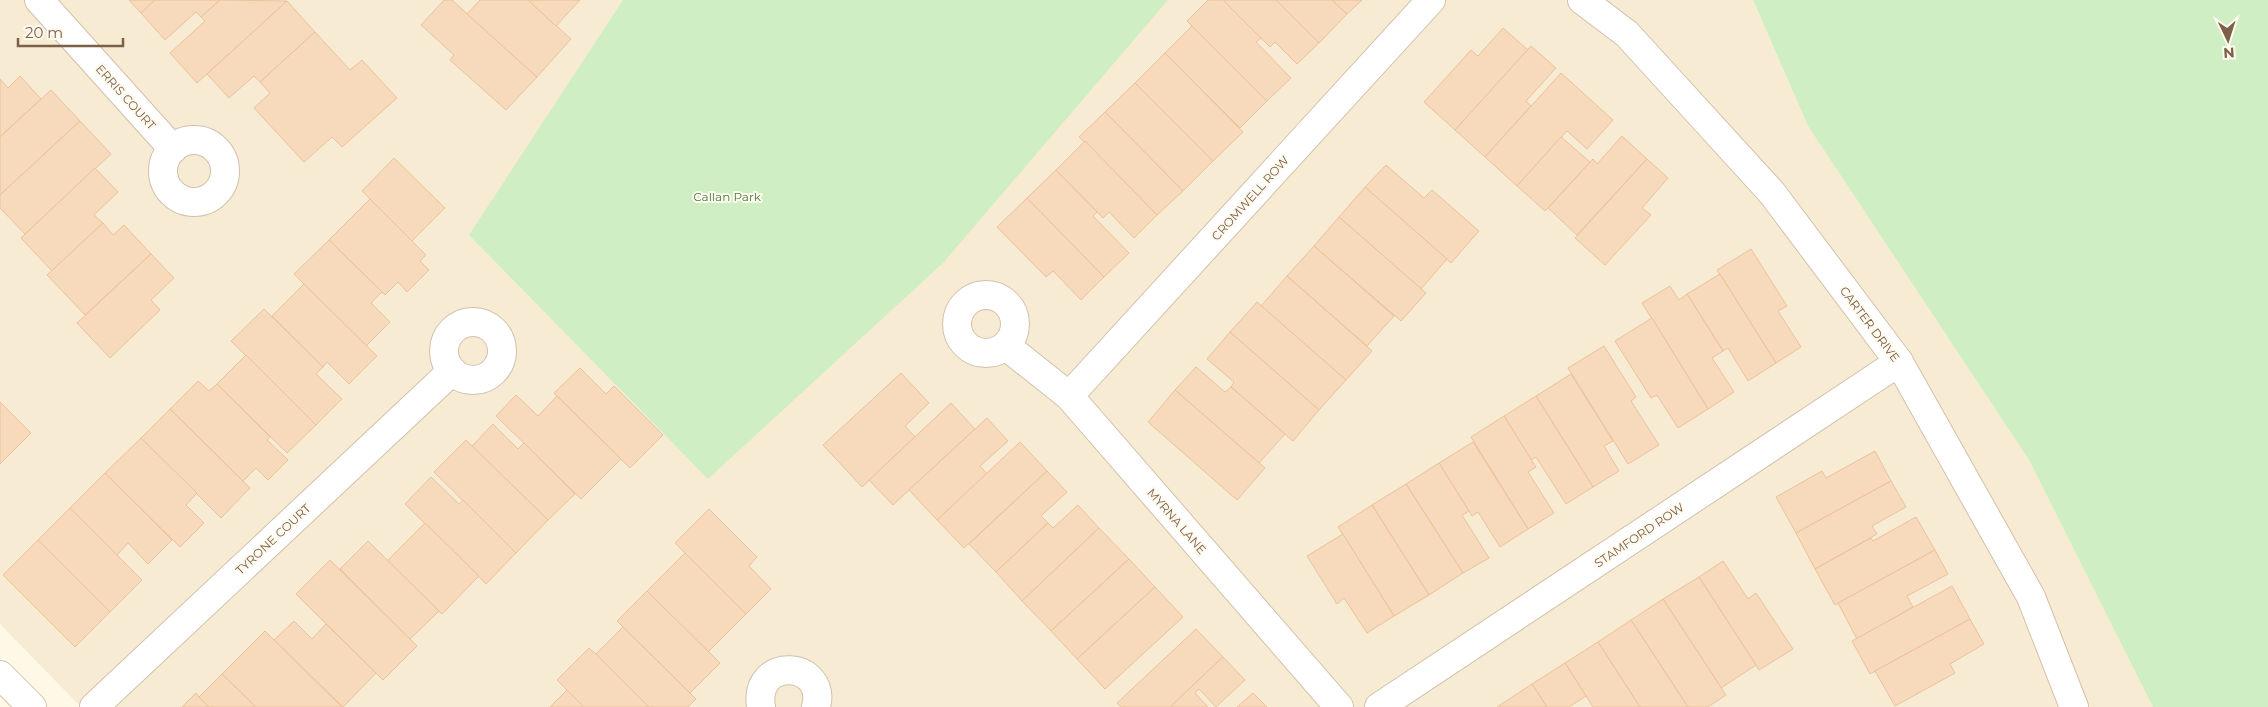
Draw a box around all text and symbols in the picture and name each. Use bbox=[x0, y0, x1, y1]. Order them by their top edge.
scale bar bbox=[18, 15, 122, 47]
north arrow bbox=[2203, 15, 2253, 65]
text: 20 m bbox=[25, 23, 63, 42]
text: N bbox=[2223, 44, 2235, 62]
street label: ERRIS COURT bbox=[93, 61, 159, 133]
street label: CROMWELL ROW bbox=[1208, 153, 1292, 243]
park label: Callan Park bbox=[693, 189, 762, 204]
street label: CARTER DRIVE bbox=[1837, 283, 1903, 365]
street label: MYRNA LANE bbox=[1144, 485, 1210, 557]
street label: STAMFORD ROW bbox=[1591, 499, 1687, 571]
street label: TYRONE COURT bbox=[232, 500, 314, 578]

